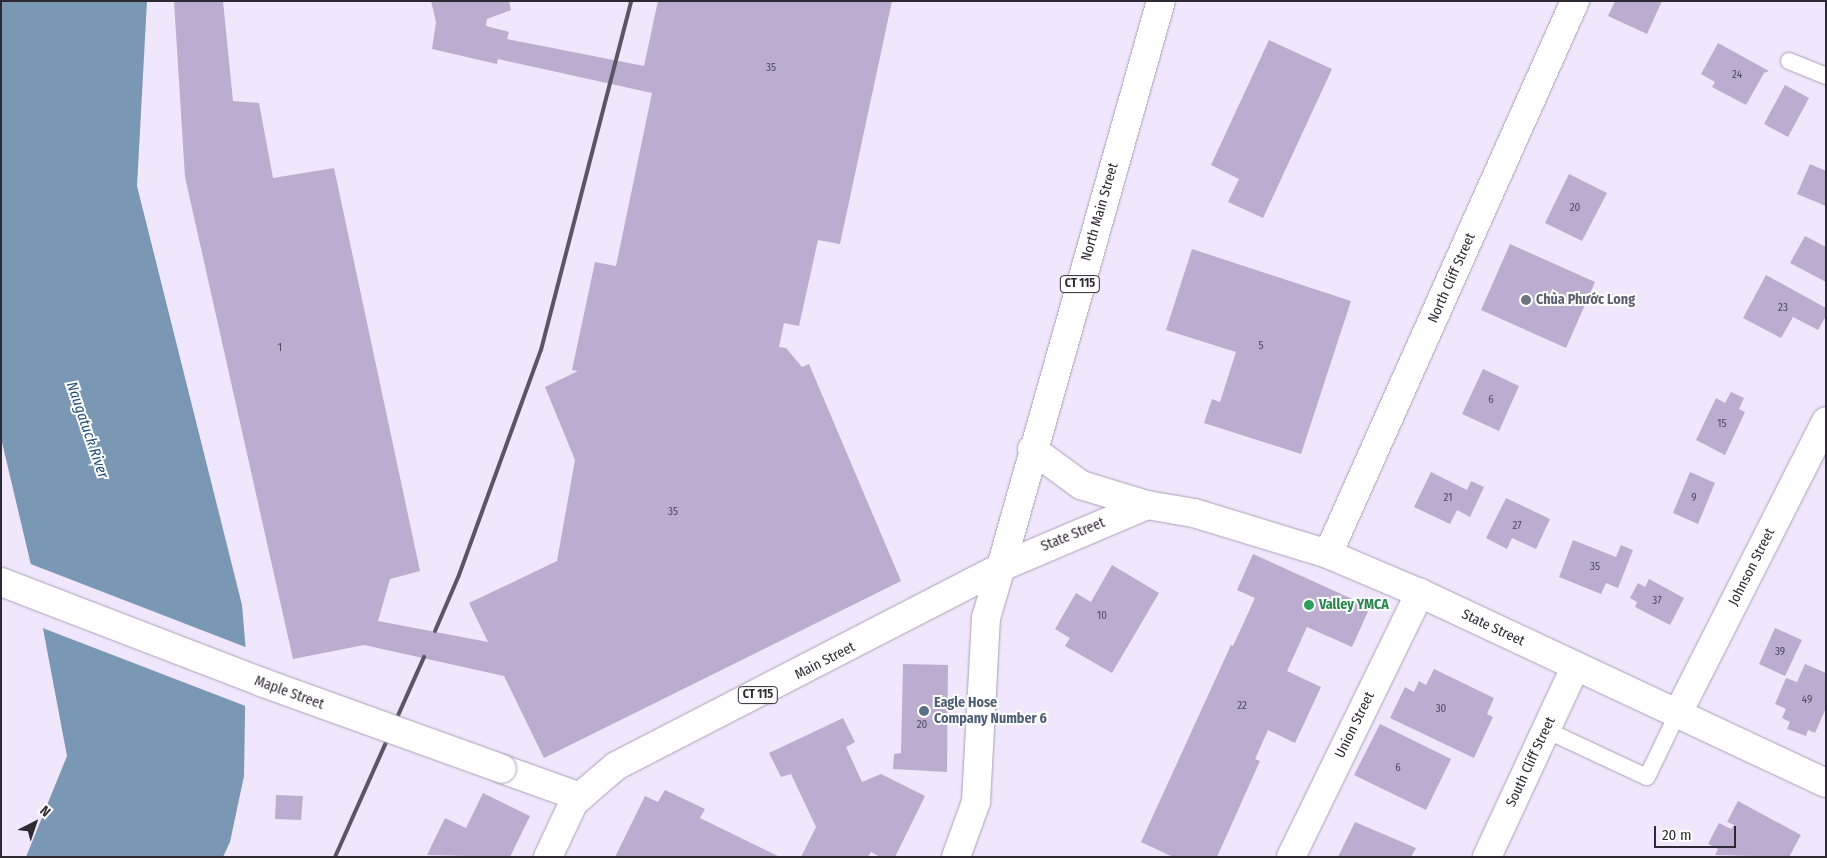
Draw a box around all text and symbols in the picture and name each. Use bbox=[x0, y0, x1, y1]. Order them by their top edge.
house number: 35 bbox=[766, 61, 776, 75]
house number: 24 bbox=[1732, 68, 1742, 82]
street label: North Main Street bbox=[1078, 161, 1122, 263]
house number: 20 bbox=[1570, 201, 1580, 215]
street label: North Cliff Street bbox=[1425, 231, 1479, 325]
road number: CT 115 bbox=[1059, 274, 1101, 294]
place label: Chùa Phước Long bbox=[1536, 292, 1635, 308]
marker: Chùa Phước Long bbox=[1520, 294, 1532, 306]
house number: 23 bbox=[1778, 301, 1788, 315]
house number: 5 bbox=[1258, 339, 1264, 353]
house number: 1 bbox=[278, 341, 282, 355]
water label: Naugatuck River bbox=[62, 379, 112, 481]
house number: 6 bbox=[1488, 393, 1494, 407]
house number: 15 bbox=[1717, 417, 1727, 431]
house number: 21 bbox=[1444, 491, 1452, 505]
house number: 9 bbox=[1691, 491, 1697, 505]
house number: 35 bbox=[668, 505, 678, 519]
street label: State Street bbox=[1039, 515, 1107, 555]
house number: 27 bbox=[1512, 519, 1522, 533]
street label: Johnson Street bbox=[1725, 526, 1779, 608]
house number: 35 bbox=[1590, 560, 1600, 574]
house number: 37 bbox=[1652, 594, 1662, 608]
place label: Valley YMCA bbox=[1319, 597, 1389, 613]
marker: Valley YMCA bbox=[1303, 599, 1315, 611]
street label: State Street bbox=[1459, 606, 1527, 650]
house number: 10 bbox=[1097, 609, 1107, 623]
street label: Main Street bbox=[792, 639, 858, 683]
house number: 39 bbox=[1775, 645, 1785, 659]
street label: Maple Street bbox=[252, 673, 326, 713]
road number: CT 115 bbox=[737, 686, 779, 704]
street label: Union Street bbox=[1332, 689, 1378, 761]
house number: 49 bbox=[1802, 693, 1812, 707]
place label: Eagle Hose Company Number 6 bbox=[934, 695, 1047, 728]
house number: 22 bbox=[1237, 699, 1247, 713]
house number: 30 bbox=[1436, 702, 1446, 716]
marker: Eagle Hose Company Number 6 bbox=[918, 705, 930, 717]
street label: South Cliff Street bbox=[1503, 714, 1559, 810]
house number: 20 bbox=[917, 718, 927, 732]
house number: 6 bbox=[1395, 761, 1401, 775]
north arrow bbox=[10, 798, 60, 848]
text: N bbox=[36, 802, 54, 820]
scale bar bbox=[1657, 816, 1740, 848]
text: 20 m bbox=[1662, 826, 1692, 844]

